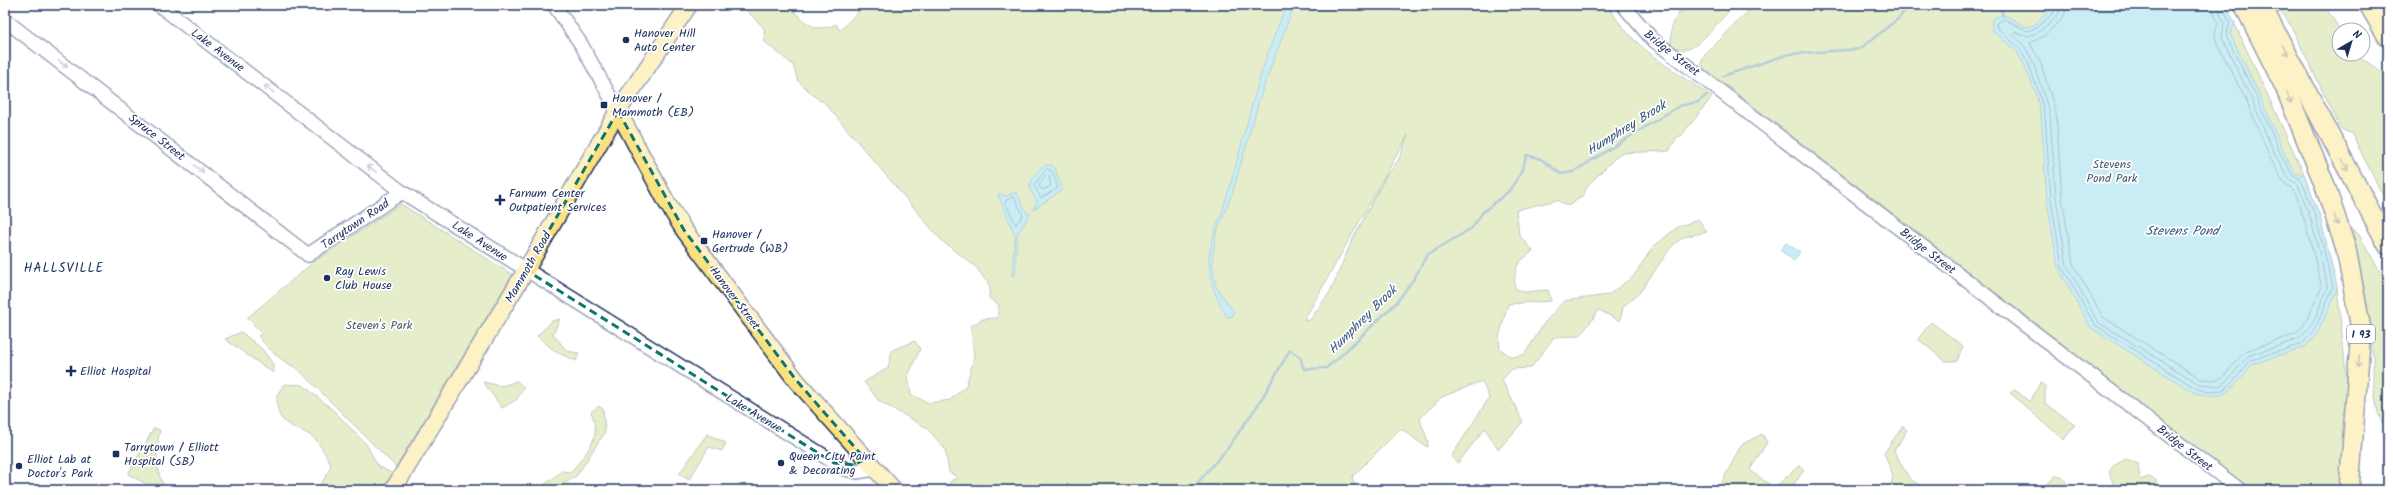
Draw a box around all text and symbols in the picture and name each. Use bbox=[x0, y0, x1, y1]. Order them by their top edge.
north arrow bbox=[2331, 22, 2371, 62]
street label: Lake Avenue bbox=[187, 24, 249, 77]
place label: Hanover Hill Auto Center bbox=[634, 24, 696, 57]
street label: Bridge Street bbox=[1640, 25, 1704, 82]
text: N bbox=[2348, 26, 2365, 44]
marker: Hanover Hill Auto Center bbox=[621, 35, 631, 45]
one-way arrow bbox=[2281, 44, 2289, 56]
one-way arrow bbox=[57, 60, 68, 68]
one-way arrow bbox=[263, 85, 274, 93]
place label: Hanover / Mammoth (EB) bbox=[612, 89, 694, 122]
one-way arrow bbox=[2285, 91, 2293, 103]
water label: Humphrey Brook bbox=[1583, 94, 1672, 161]
marker: Hanover / Mammoth (EB) bbox=[599, 100, 609, 110]
street label: Spruce Street bbox=[124, 109, 190, 166]
park label: Stevens Pond Park bbox=[2087, 155, 2138, 188]
one-way arrow bbox=[2342, 159, 2349, 171]
one-way arrow bbox=[366, 164, 377, 173]
one-way arrow bbox=[193, 165, 204, 173]
place label: Farnum Center Outpatient Services bbox=[509, 184, 606, 217]
street label: Tarrytown Road bbox=[317, 194, 394, 254]
marker: Farnum Center Outpatient Services bbox=[494, 194, 506, 206]
one-way arrow bbox=[2333, 214, 2341, 226]
street label: Lake Avenue bbox=[448, 216, 512, 267]
water label: Stevens Pond bbox=[2145, 221, 2222, 242]
street label: Bridge Street bbox=[1896, 223, 1960, 280]
place label: Hanover / Gertrude (WB) bbox=[712, 225, 788, 258]
street label: Mammoth Road bbox=[500, 227, 557, 306]
marker: Hanover / Gertrude (WB) bbox=[699, 236, 709, 246]
district label: HALLSVILLE bbox=[24, 258, 104, 279]
place label: Ray Lewis Club House bbox=[335, 262, 392, 295]
street label: Hanover Street bbox=[704, 263, 765, 334]
marker: Ray Lewis Club House bbox=[322, 273, 332, 283]
water label: Humphrey Brook bbox=[1324, 279, 1404, 359]
park label: Steven's Park bbox=[346, 316, 413, 335]
road number: I 93 bbox=[2347, 325, 2375, 343]
one-way arrow bbox=[2355, 354, 2362, 367]
place label: Elliot Hospital bbox=[80, 362, 151, 381]
marker: Elliot Hospital bbox=[65, 365, 77, 377]
street label: Lake Avenue bbox=[722, 389, 786, 438]
street label: Bridge Street bbox=[2153, 420, 2217, 477]
place label: Tarrytown / Elliott Hospital (SB) bbox=[124, 438, 219, 471]
place label: Queen City Paint & Decorating bbox=[789, 447, 876, 480]
marker: Tarrytown / Elliott Hospital (SB) bbox=[111, 449, 121, 459]
place label: Elliot Lab at Doctor's Park bbox=[27, 450, 93, 483]
marker: Queen City Paint & Decorating bbox=[776, 458, 786, 468]
marker: Elliot Lab at Doctor's Park bbox=[14, 461, 24, 471]

